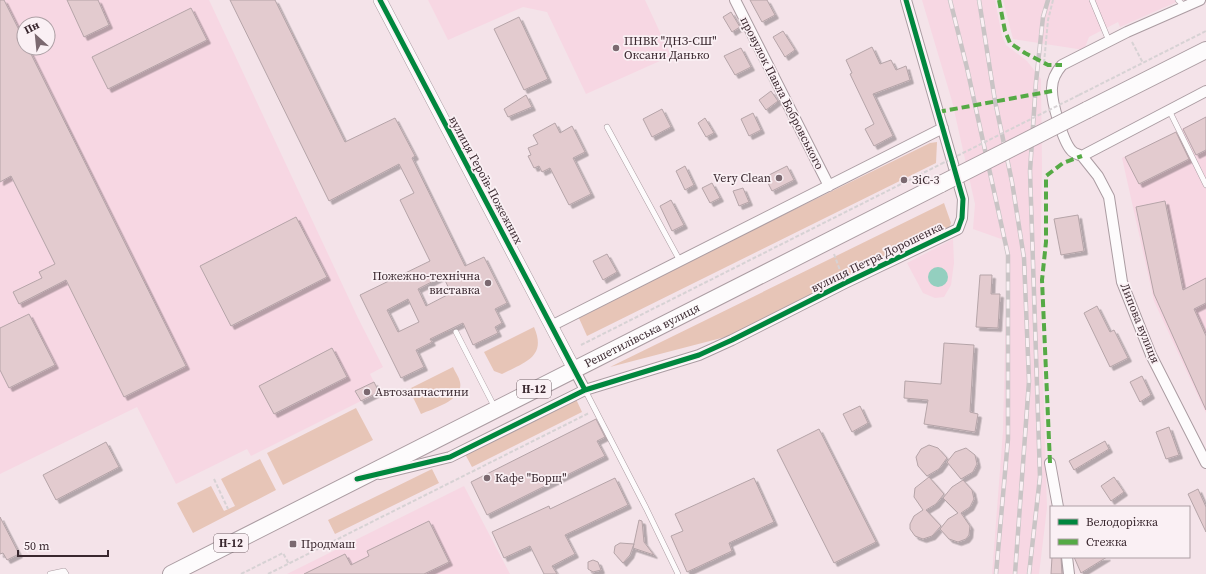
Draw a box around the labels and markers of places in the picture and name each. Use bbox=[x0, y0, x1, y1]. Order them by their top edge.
place label: ПНВК "ДНЗ-СШ" Оксани Данько bbox=[624, 33, 717, 63]
marker: ПНВК "ДНЗ-СШ" Оксани Данько bbox=[611, 43, 621, 53]
place label: Very Clean bbox=[713, 170, 771, 186]
place label: ЗіС-3 bbox=[912, 172, 940, 188]
marker: Very Clean bbox=[774, 173, 784, 183]
marker: ЗіС-3 bbox=[899, 175, 909, 185]
place label: Пожежно-технічна виставка bbox=[372, 268, 481, 298]
marker: Пожежно-технічна виставка bbox=[483, 278, 493, 288]
place label: Автозапчастини bbox=[375, 384, 469, 400]
marker: Автозапчастини bbox=[362, 387, 372, 397]
place label: Кафе "Борщ" bbox=[495, 470, 566, 486]
marker: Кафе "Борщ" bbox=[482, 473, 492, 483]
place label: Продмаш bbox=[301, 536, 355, 552]
marker: Продмаш bbox=[288, 539, 298, 549]

